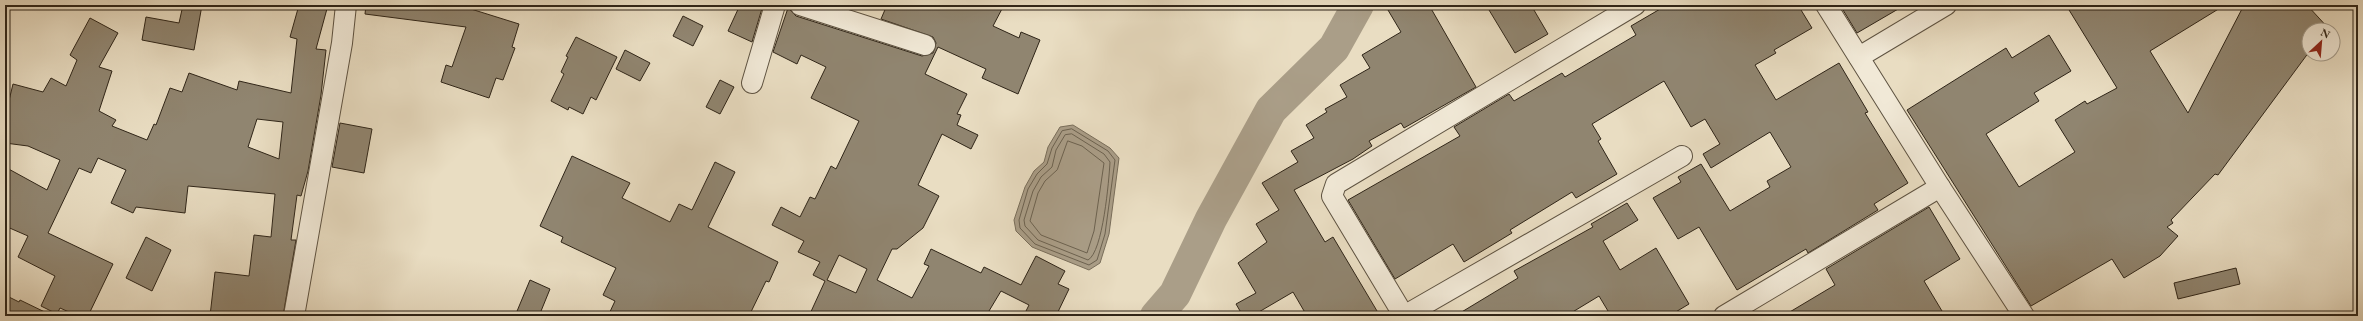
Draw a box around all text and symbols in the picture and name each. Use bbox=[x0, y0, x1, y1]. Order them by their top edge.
north arrow bbox=[2301, 22, 2341, 62]
text: N bbox=[2318, 25, 2333, 41]

